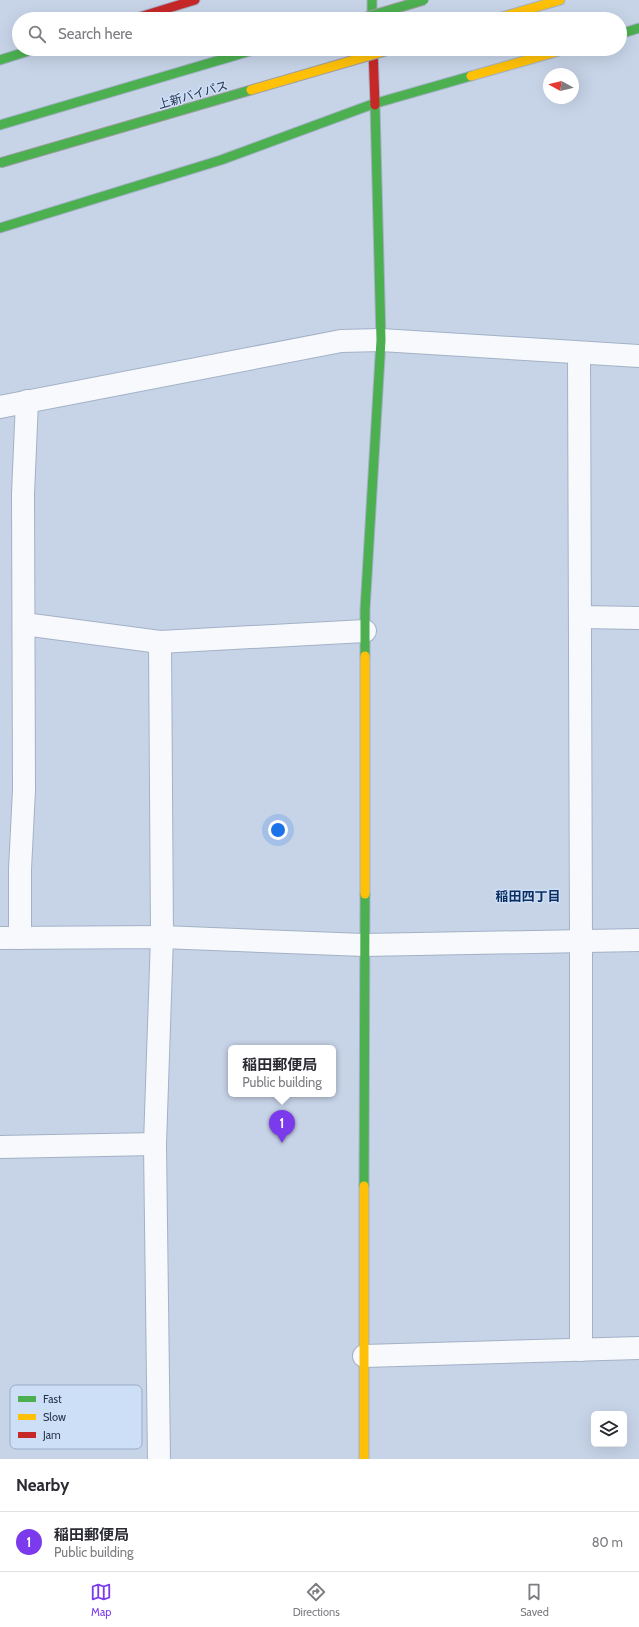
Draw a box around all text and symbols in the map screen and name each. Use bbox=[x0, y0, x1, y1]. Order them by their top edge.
search box bbox=[12, 12, 627, 56]
icon: search bbox=[26, 23, 48, 45]
text: Search here bbox=[58, 25, 133, 43]
north arrow bbox=[543, 68, 579, 104]
street label: 上新バイパス bbox=[156, 77, 229, 112]
your location bbox=[268, 820, 288, 840]
district label: 稲田四丁目 bbox=[495, 888, 561, 904]
popup bbox=[228, 1045, 336, 1097]
text: 稲田郵便局 bbox=[242, 1056, 317, 1074]
text: Public building bbox=[242, 1074, 322, 1090]
pin: 1 bbox=[269, 1110, 295, 1143]
legend bbox=[10, 1385, 142, 1449]
text: Fast bbox=[43, 1392, 62, 1406]
text: Slow bbox=[43, 1410, 66, 1424]
map controls bbox=[591, 1411, 627, 1447]
button: layers bbox=[591, 1411, 627, 1447]
text: Jam bbox=[42, 1428, 61, 1442]
text: Nearby bbox=[16, 1475, 69, 1495]
text: 稲田郵便局 bbox=[54, 1526, 129, 1544]
text: 1 bbox=[27, 1534, 31, 1550]
text: 80 m bbox=[592, 1534, 623, 1550]
text: Public building bbox=[54, 1544, 134, 1560]
tab: Map bbox=[90, 1581, 112, 1619]
tab: Directions bbox=[293, 1581, 340, 1619]
tab: Saved bbox=[520, 1581, 549, 1619]

